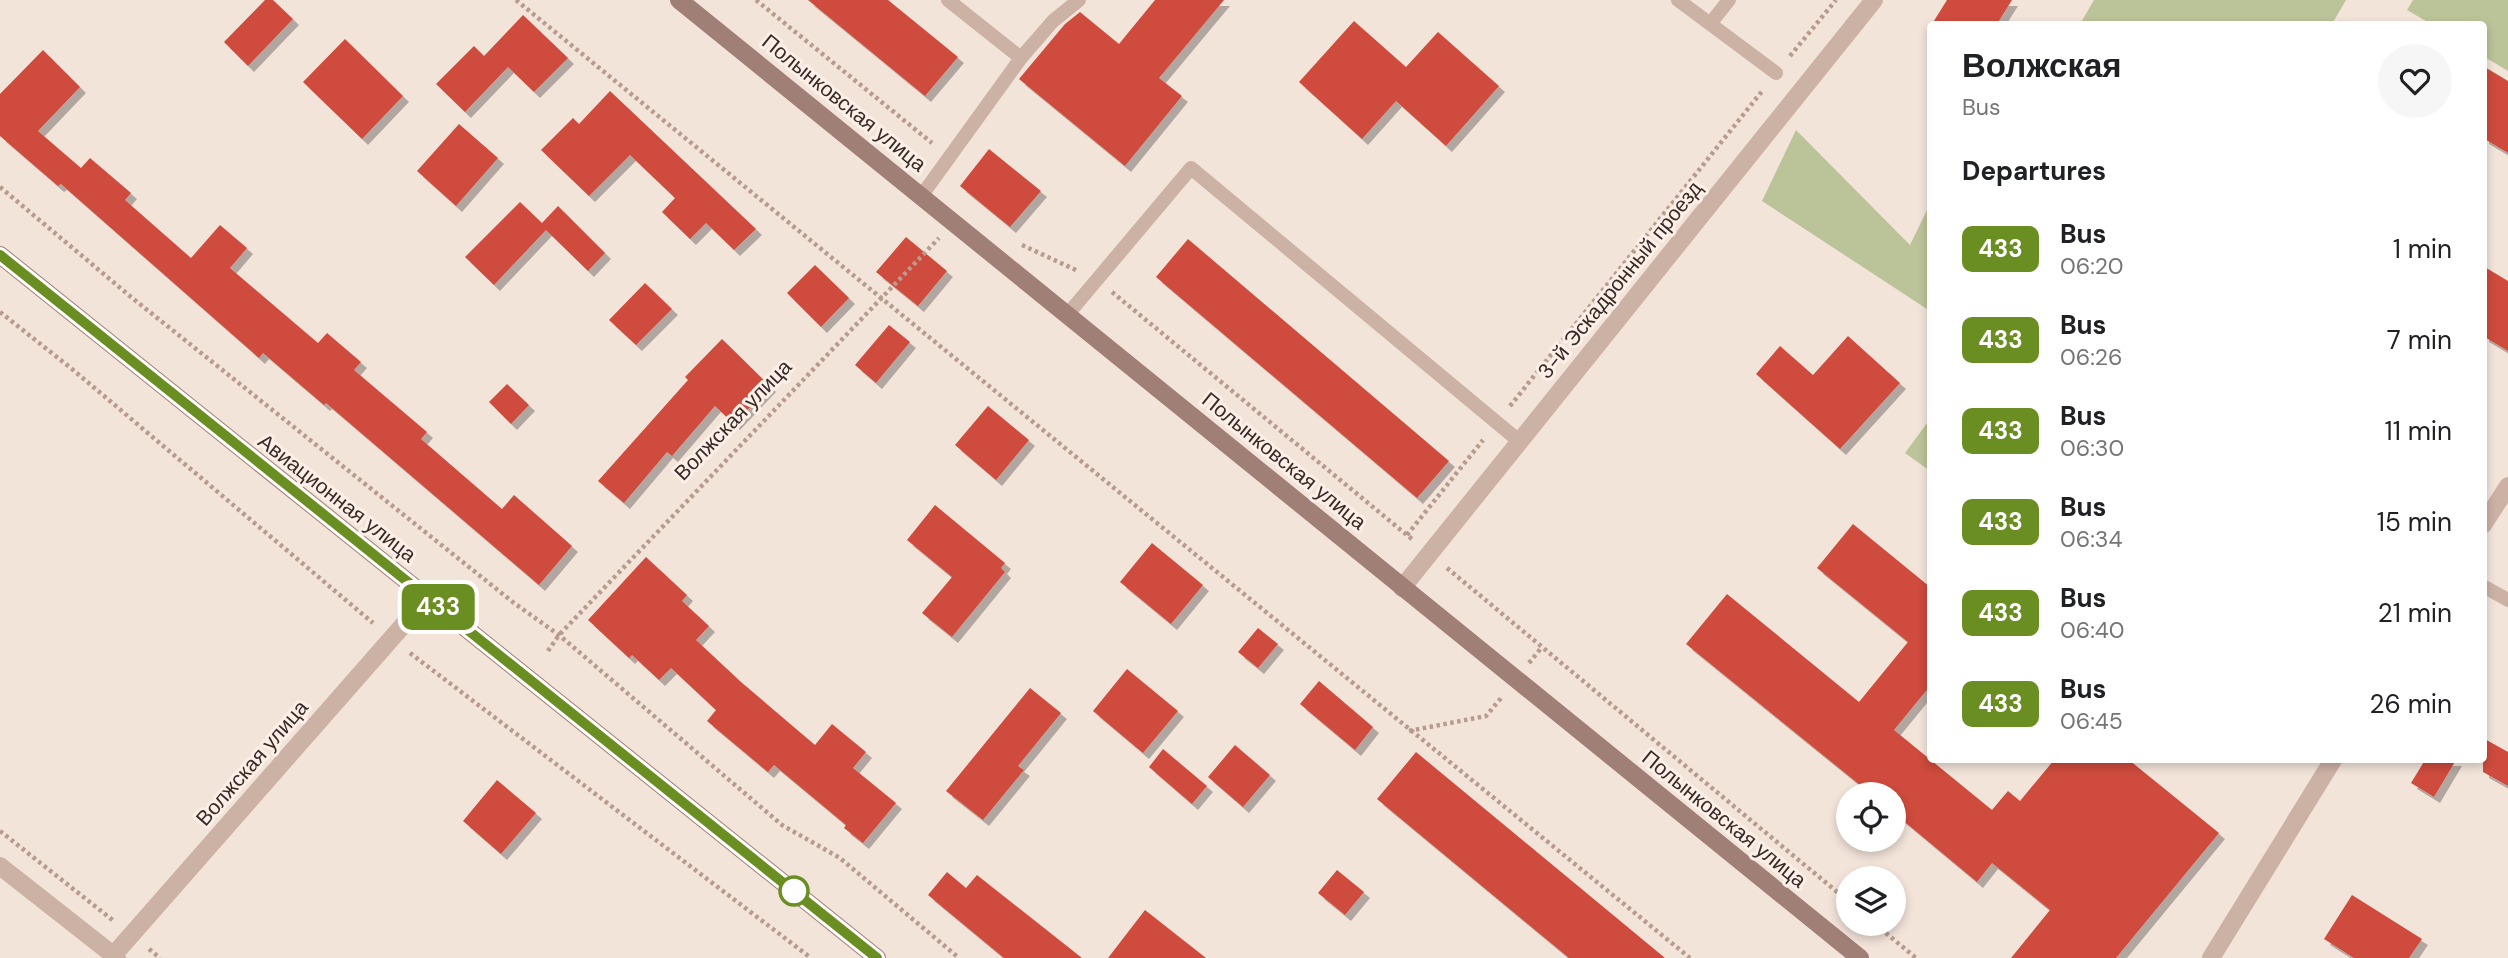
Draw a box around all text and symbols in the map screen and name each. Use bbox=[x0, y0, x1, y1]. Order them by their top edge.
street label: Полынковская улица bbox=[756, 28, 932, 178]
text: Волжская bbox=[1962, 44, 2122, 87]
button: heart bbox=[2378, 44, 2452, 118]
text: Bus bbox=[1962, 92, 2001, 122]
text: Departures bbox=[1962, 154, 2106, 188]
street label: 3-й Эскадронный проезд bbox=[1532, 175, 1708, 385]
text: Bus bbox=[2060, 217, 2106, 251]
text: 1 min bbox=[2393, 232, 2452, 266]
text: 433 bbox=[1978, 233, 2023, 264]
text: 06:20 bbox=[2060, 251, 2124, 281]
text: Bus bbox=[2060, 308, 2106, 342]
text: 7 min bbox=[2387, 323, 2452, 357]
text: 433 bbox=[1978, 324, 2023, 355]
text: 06:26 bbox=[2060, 342, 2123, 372]
street label: Волжская улица bbox=[668, 353, 798, 487]
street label: Полынковская улица bbox=[1196, 386, 1372, 536]
text: Bus bbox=[2060, 399, 2106, 433]
text: 11 min bbox=[2385, 414, 2452, 448]
text: 433 bbox=[1978, 415, 2023, 446]
street label: Авиационная улица bbox=[252, 427, 422, 569]
text: 06:30 bbox=[2060, 433, 2124, 463]
text: Bus bbox=[2060, 490, 2106, 524]
text: 15 min bbox=[2377, 505, 2452, 539]
text: 433 bbox=[1978, 506, 2023, 537]
text: 06:34 bbox=[2060, 524, 2122, 554]
text: Bus bbox=[2060, 581, 2106, 615]
line badge: 433 bbox=[398, 584, 478, 630]
text: 433 bbox=[416, 591, 460, 622]
text: 21 min bbox=[2378, 596, 2452, 630]
text: 433 bbox=[1978, 597, 2023, 628]
text: 06:40 bbox=[2060, 615, 2125, 645]
text: Bus bbox=[2060, 672, 2106, 706]
text: 26 min bbox=[2369, 687, 2452, 721]
text: 433 bbox=[1978, 688, 2023, 719]
street label: Волжская улица bbox=[190, 694, 315, 832]
text: 06:45 bbox=[2060, 706, 2123, 736]
street label: Полынковская улица bbox=[1636, 744, 1812, 894]
map controls bbox=[1836, 782, 1906, 936]
button: locate bbox=[1836, 782, 1906, 852]
button: layers bbox=[1836, 866, 1906, 936]
unlabelled marker bbox=[779, 876, 809, 906]

